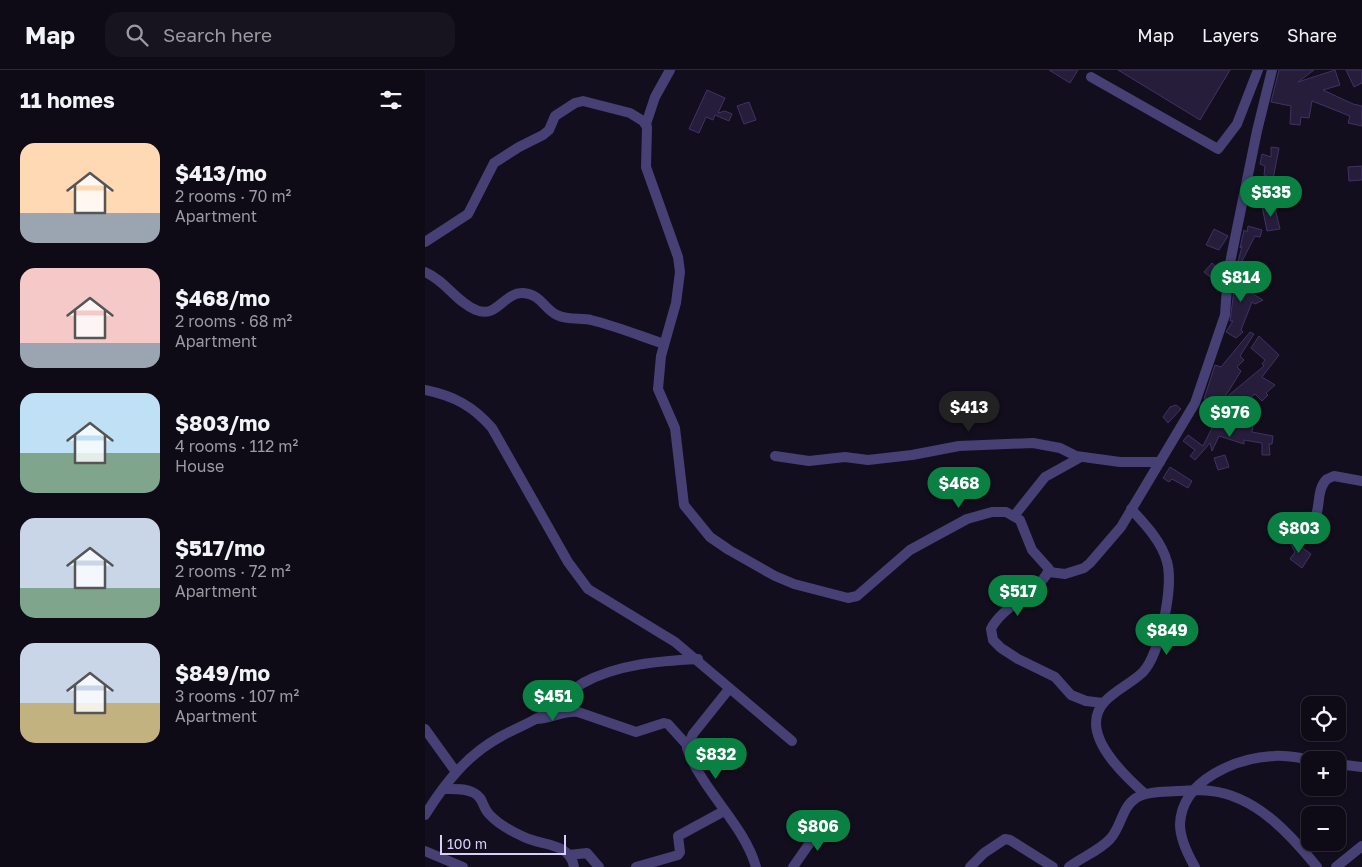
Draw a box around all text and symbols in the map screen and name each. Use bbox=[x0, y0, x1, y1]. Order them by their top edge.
search box bbox=[105, 12, 455, 57]
text: Map bbox=[25, 20, 75, 49]
icon: search bbox=[123, 21, 151, 49]
text: Search here bbox=[163, 23, 272, 46]
text: Map bbox=[1137, 24, 1174, 46]
text: Layers bbox=[1202, 24, 1259, 46]
text: Share bbox=[1287, 24, 1337, 46]
icon: filters bbox=[377, 86, 405, 114]
text: 11 homes bbox=[20, 87, 115, 113]
text: $413/mo bbox=[175, 160, 267, 186]
icon: home bbox=[60, 163, 120, 223]
pin: $535 bbox=[1241, 176, 1301, 218]
text: $535 bbox=[1251, 182, 1291, 202]
text: 2 rooms · 70 m² bbox=[175, 186, 291, 206]
text: Apartment bbox=[175, 206, 257, 226]
pin: $814 bbox=[1211, 260, 1271, 303]
text: $814 bbox=[1221, 267, 1261, 287]
text: $468/mo bbox=[175, 285, 270, 311]
icon: home bbox=[60, 288, 120, 348]
text: 2 rooms · 68 m² bbox=[175, 311, 292, 331]
text: Apartment bbox=[175, 331, 257, 351]
pin: $413 bbox=[939, 390, 999, 433]
pin: $976 bbox=[1200, 396, 1260, 438]
text: $413 bbox=[950, 397, 988, 417]
text: $976 bbox=[1210, 402, 1250, 422]
text: $803/mo bbox=[175, 410, 270, 436]
icon: home bbox=[60, 413, 120, 473]
text: 4 rooms · 112 m² bbox=[175, 436, 298, 456]
text: House bbox=[175, 456, 224, 476]
pin: $468 bbox=[929, 466, 989, 509]
text: $468 bbox=[938, 473, 980, 493]
pin: $803 bbox=[1269, 512, 1329, 554]
text: $803 bbox=[1278, 518, 1320, 538]
text: $517/mo bbox=[175, 535, 265, 561]
icon: home bbox=[60, 538, 120, 598]
text: 2 rooms · 72 m² bbox=[175, 561, 291, 581]
pin: $517 bbox=[988, 574, 1048, 617]
text: Apartment bbox=[175, 581, 257, 601]
text: $517 bbox=[999, 581, 1037, 601]
pin: $849 bbox=[1137, 614, 1197, 656]
text: $849 bbox=[1146, 620, 1188, 640]
text: $849/mo bbox=[175, 660, 270, 686]
icon: home bbox=[60, 663, 120, 723]
pin: $451 bbox=[523, 680, 583, 722]
text: 3 rooms · 107 m² bbox=[175, 686, 299, 706]
text: $451 bbox=[534, 686, 572, 706]
map controls bbox=[1301, 696, 1346, 851]
button: locate bbox=[1301, 696, 1346, 741]
text: Apartment bbox=[175, 706, 257, 726]
pin: $832 bbox=[686, 738, 746, 780]
text: $832 bbox=[696, 744, 736, 764]
button: + bbox=[1301, 751, 1346, 796]
button: − bbox=[1301, 806, 1346, 851]
pin: $806 bbox=[788, 810, 848, 852]
text: $806 bbox=[797, 816, 839, 836]
scale bar bbox=[440, 832, 566, 855]
text: 100 m bbox=[447, 835, 487, 852]

